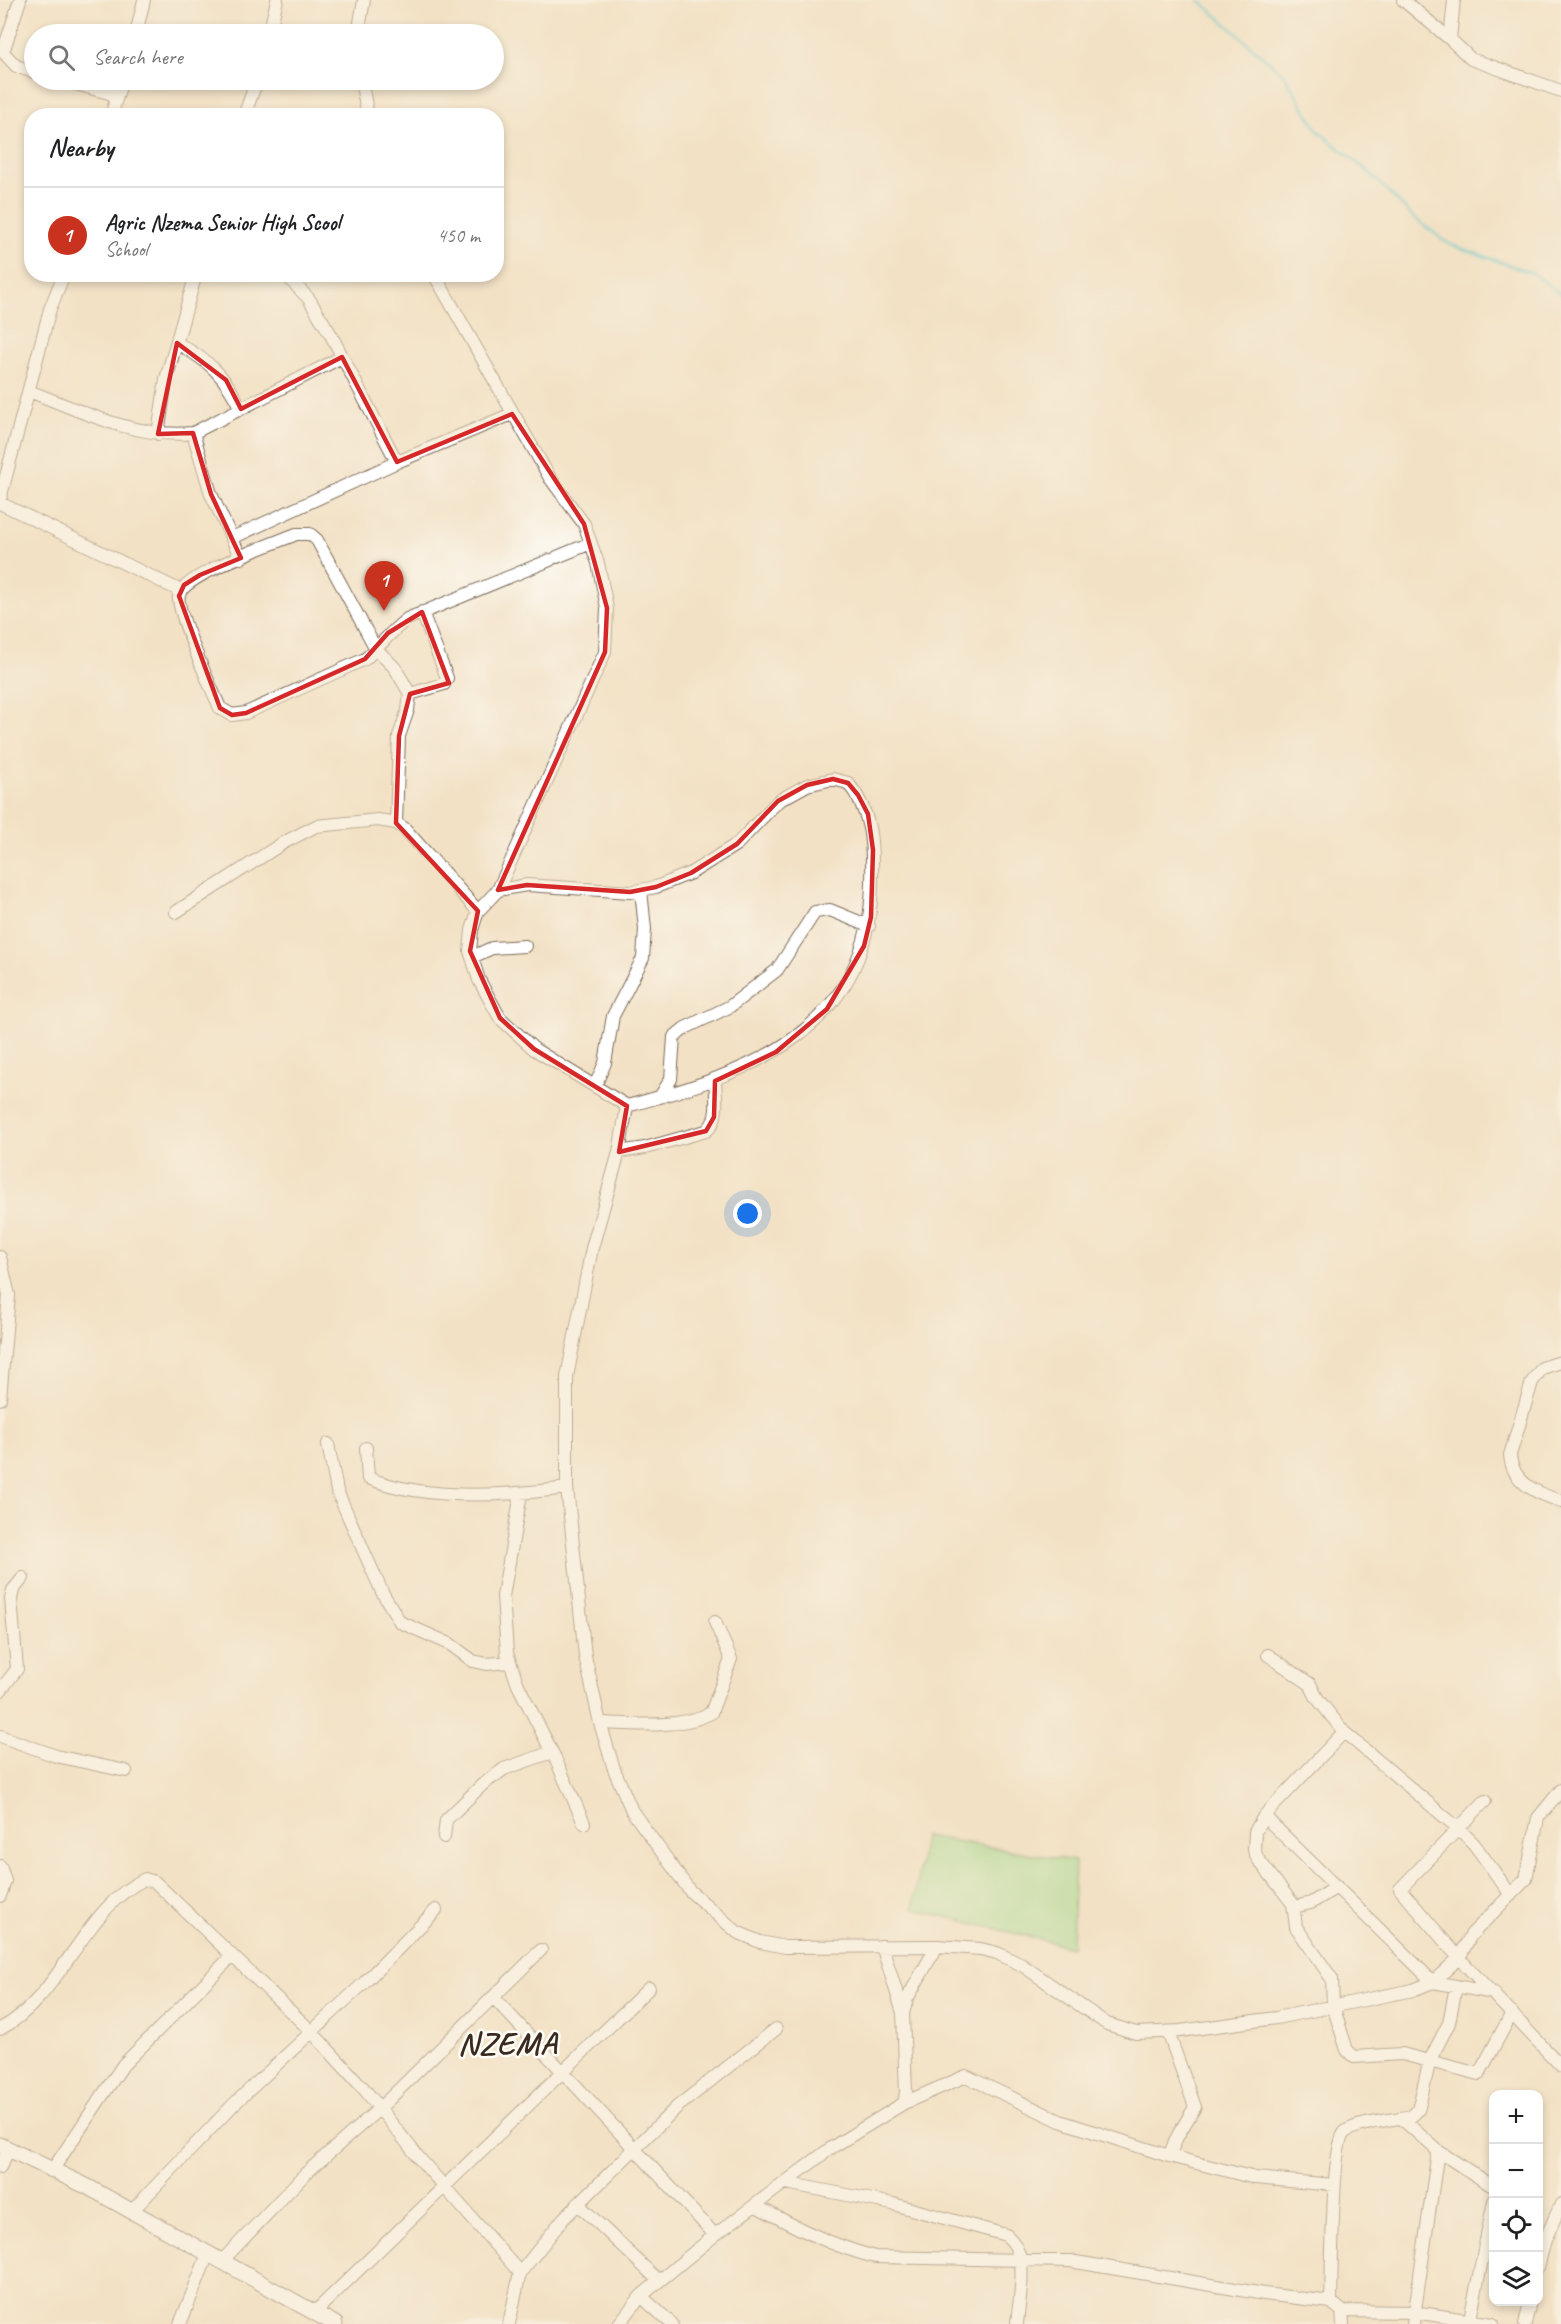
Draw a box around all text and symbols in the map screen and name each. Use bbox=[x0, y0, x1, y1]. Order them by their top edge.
search box bbox=[24, 24, 504, 90]
icon: search bbox=[45, 41, 78, 74]
text: Search here bbox=[93, 43, 183, 71]
text: Nearby bbox=[48, 131, 113, 164]
text: Agric Nzema Senior High Scool bbox=[105, 209, 340, 237]
text: 1 bbox=[63, 223, 72, 248]
text: 450 m bbox=[437, 223, 480, 248]
text: School bbox=[105, 237, 148, 262]
pin: 1 bbox=[364, 562, 404, 611]
your location bbox=[733, 1199, 762, 1228]
district label: NZEMA bbox=[458, 2023, 559, 2064]
map controls bbox=[1489, 2090, 1543, 2306]
button: + bbox=[1489, 2090, 1543, 2144]
button: − bbox=[1489, 2144, 1543, 2198]
button: locate bbox=[1489, 2198, 1543, 2252]
button: layers bbox=[1489, 2252, 1543, 2306]

